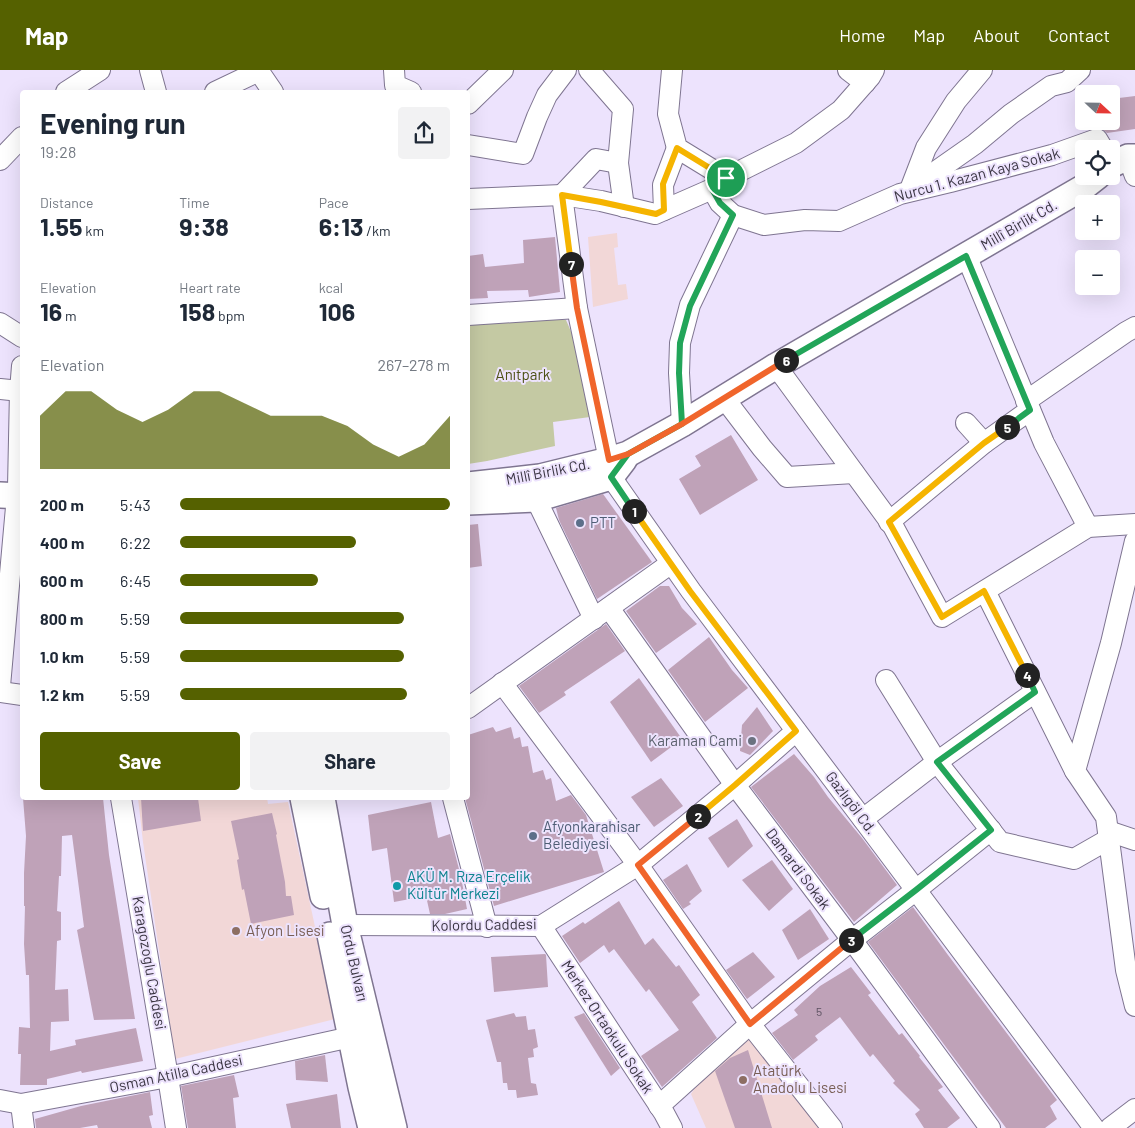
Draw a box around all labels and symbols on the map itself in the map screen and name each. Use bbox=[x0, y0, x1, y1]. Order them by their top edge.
north arrow bbox=[1075, 85, 1120, 130]
street label: Nurcu 1. Kazan Kaya Sokak bbox=[892, 143, 1062, 205]
pin bbox=[705, 157, 747, 199]
street label: Millî Birlik Cd. bbox=[977, 195, 1060, 253]
pin: 7 bbox=[558, 252, 584, 276]
pin: 6 bbox=[774, 348, 798, 372]
park label: Anıtpark bbox=[496, 365, 551, 383]
pin: 5 bbox=[994, 414, 1020, 440]
street label: Millî Birlik Cd. bbox=[504, 454, 592, 488]
pin: 1 bbox=[622, 498, 646, 524]
place label: PTT bbox=[590, 513, 616, 531]
marker: PTT bbox=[574, 517, 586, 529]
pin: 4 bbox=[1014, 662, 1040, 688]
place label: Karaman Cami bbox=[648, 731, 742, 749]
marker: Karaman Cami bbox=[746, 735, 758, 747]
street label: Gazlıgöl Cd. bbox=[822, 767, 881, 837]
pin: 2 bbox=[686, 804, 710, 828]
place label: Afyonkarahisar Belediyesi bbox=[543, 817, 641, 852]
street label: Damardi Sokak bbox=[762, 824, 835, 913]
marker: Afyonkarahisar Belediyesi bbox=[527, 830, 539, 842]
place label: AKÜ M. Rıza Erçelik Kültür Merkezi bbox=[407, 867, 531, 902]
marker: AKÜ M. Rıza Erçelik Kültür Merkezi bbox=[391, 880, 403, 892]
street label: Karagozoglu Caddesi bbox=[129, 895, 171, 1031]
street label: Kolordu Caddesi bbox=[431, 914, 537, 934]
place label: Afyon Lisesi bbox=[246, 921, 325, 939]
street label: Ordu Bulvarı bbox=[337, 923, 373, 1003]
marker: Afyon Lisesi bbox=[230, 925, 242, 937]
pin: 3 bbox=[838, 928, 864, 952]
street label: Merkez Ortaokulu Sokak bbox=[558, 957, 658, 1097]
house number: 5 bbox=[816, 1004, 822, 1018]
street label: Osman Atilla Caddesi bbox=[108, 1050, 244, 1096]
place label: Atatürk Anadolu Lisesi bbox=[753, 1061, 847, 1096]
marker: Atatürk Anadolu Lisesi bbox=[737, 1074, 749, 1086]

